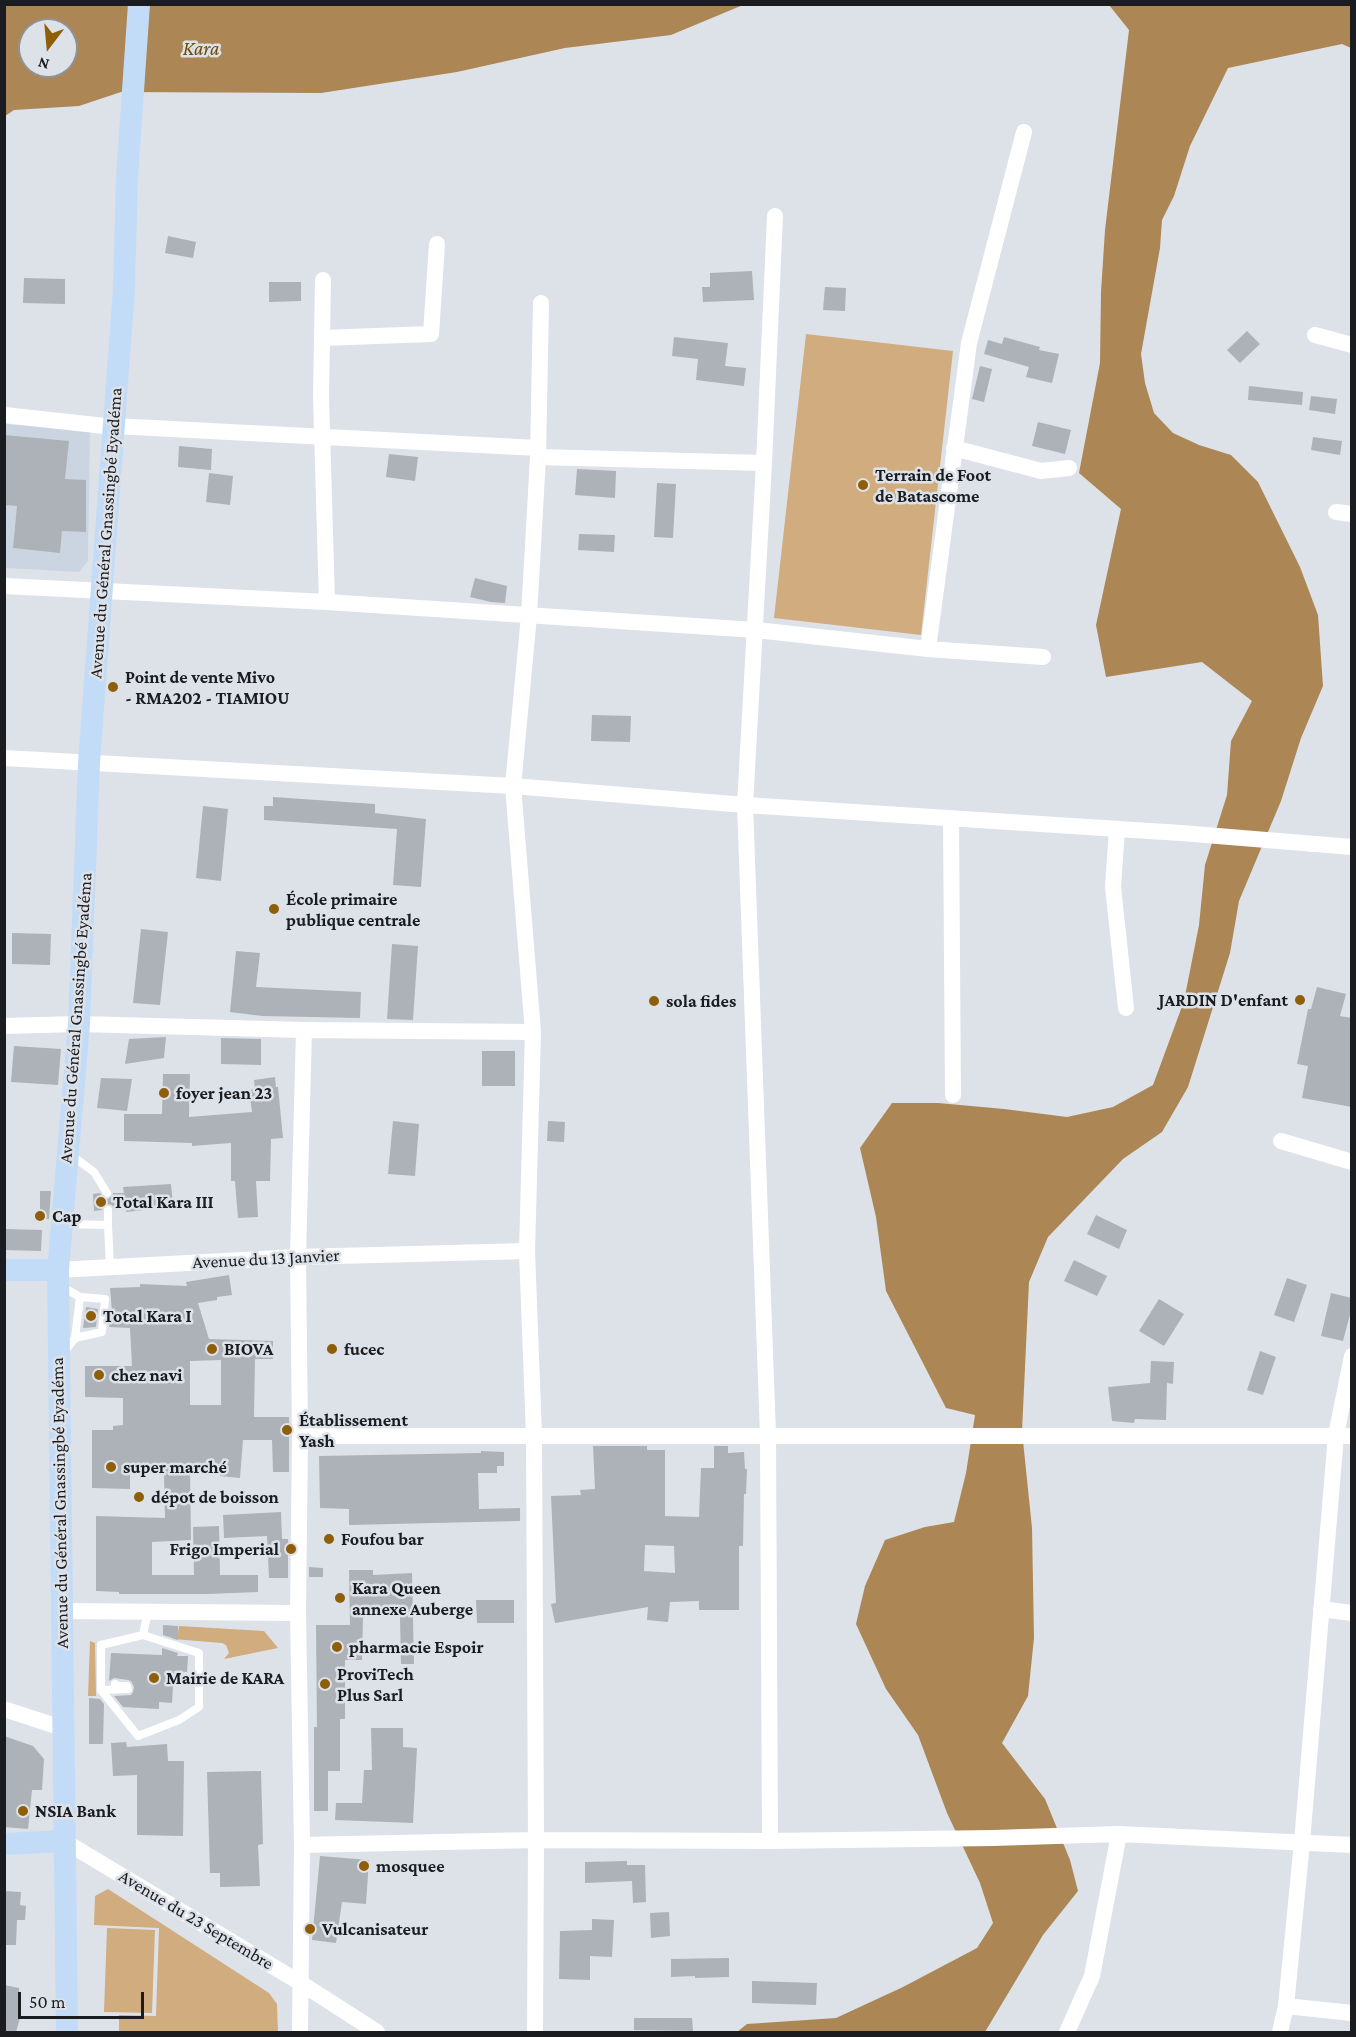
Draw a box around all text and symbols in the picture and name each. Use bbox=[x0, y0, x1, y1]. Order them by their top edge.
north arrow bbox=[18, 18, 78, 78]
water label: Kara bbox=[183, 37, 219, 61]
text: N bbox=[36, 54, 51, 74]
street label: Avenue du Général Gnassingbé Eyadéma bbox=[85, 387, 127, 679]
place label: Terrain de Foot de Batascome bbox=[875, 464, 991, 506]
marker: Terrain de Foot de Batascome bbox=[856, 478, 870, 492]
place label: Point de vente Mivo - RMA202 - TIAMIOU bbox=[125, 666, 290, 708]
marker: Point de vente Mivo - RMA202 - TIAMIOU bbox=[106, 680, 120, 694]
street label: Avenue du Général Gnassingbé Eyadéma bbox=[55, 872, 97, 1164]
place label: École primaire publique centrale bbox=[286, 888, 420, 930]
marker: École primaire publique centrale bbox=[267, 902, 281, 916]
place label: JARDIN D'enfant bbox=[1159, 989, 1288, 1011]
place label: sola fides bbox=[666, 990, 736, 1012]
marker: JARDIN D'enfant bbox=[1293, 993, 1307, 1007]
marker: sola fides bbox=[647, 994, 661, 1008]
place label: foyer jean 23 bbox=[176, 1082, 272, 1104]
marker: foyer jean 23 bbox=[157, 1086, 171, 1100]
place label: Total Kara III bbox=[113, 1191, 214, 1213]
marker: Total Kara III bbox=[94, 1195, 108, 1209]
place label: Cap bbox=[52, 1205, 82, 1227]
marker: Cap bbox=[33, 1209, 47, 1223]
street label: Avenue du 13 Janvier bbox=[192, 1244, 340, 1274]
place label: Total Kara I bbox=[103, 1305, 192, 1327]
marker: Total Kara I bbox=[84, 1309, 98, 1323]
place label: BIOVA bbox=[224, 1338, 274, 1360]
place label: fucec bbox=[344, 1338, 384, 1360]
marker: BIOVA bbox=[205, 1342, 219, 1356]
marker: fucec bbox=[325, 1342, 339, 1356]
street label: Avenue du Général Gnassingbé Eyadéma bbox=[47, 1357, 73, 1649]
place label: chez navi bbox=[111, 1364, 183, 1386]
marker: chez navi bbox=[92, 1368, 106, 1382]
place label: Établissement Yash bbox=[299, 1409, 408, 1452]
marker: Établissement Yash bbox=[280, 1423, 294, 1437]
place label: super marché bbox=[123, 1456, 227, 1478]
marker: super marché bbox=[104, 1460, 118, 1474]
place label: dépot de boisson bbox=[151, 1486, 279, 1508]
marker: dépot de boisson bbox=[132, 1490, 146, 1504]
place label: Foufou bar bbox=[341, 1528, 424, 1550]
marker: Foufou bar bbox=[322, 1532, 336, 1546]
place label: Frigo Imperial bbox=[169, 1538, 279, 1560]
marker: Frigo Imperial bbox=[284, 1542, 298, 1556]
place label: Kara Queen annexe Auberge bbox=[352, 1577, 473, 1620]
marker: Kara Queen annexe Auberge bbox=[333, 1591, 347, 1605]
place label: pharmacie Espoir bbox=[349, 1636, 484, 1658]
marker: pharmacie Espoir bbox=[330, 1640, 344, 1654]
place label: ProviTech Plus Sarl bbox=[337, 1663, 414, 1706]
place label: Mairie de KARA bbox=[166, 1667, 284, 1689]
marker: Mairie de KARA bbox=[147, 1671, 161, 1685]
marker: ProviTech Plus Sarl bbox=[318, 1677, 332, 1691]
place label: NSIA Bank bbox=[35, 1800, 116, 1822]
marker: NSIA Bank bbox=[16, 1804, 30, 1818]
place label: mosquee bbox=[376, 1855, 445, 1877]
marker: mosquee bbox=[357, 1859, 371, 1873]
street label: Avenue du 23 Septembre bbox=[115, 1865, 277, 1975]
place label: Vulcanisateur bbox=[322, 1918, 428, 1940]
marker: Vulcanisateur bbox=[303, 1922, 317, 1936]
scale bar bbox=[21, 1980, 147, 2018]
text: 50 m bbox=[29, 1992, 66, 2012]

